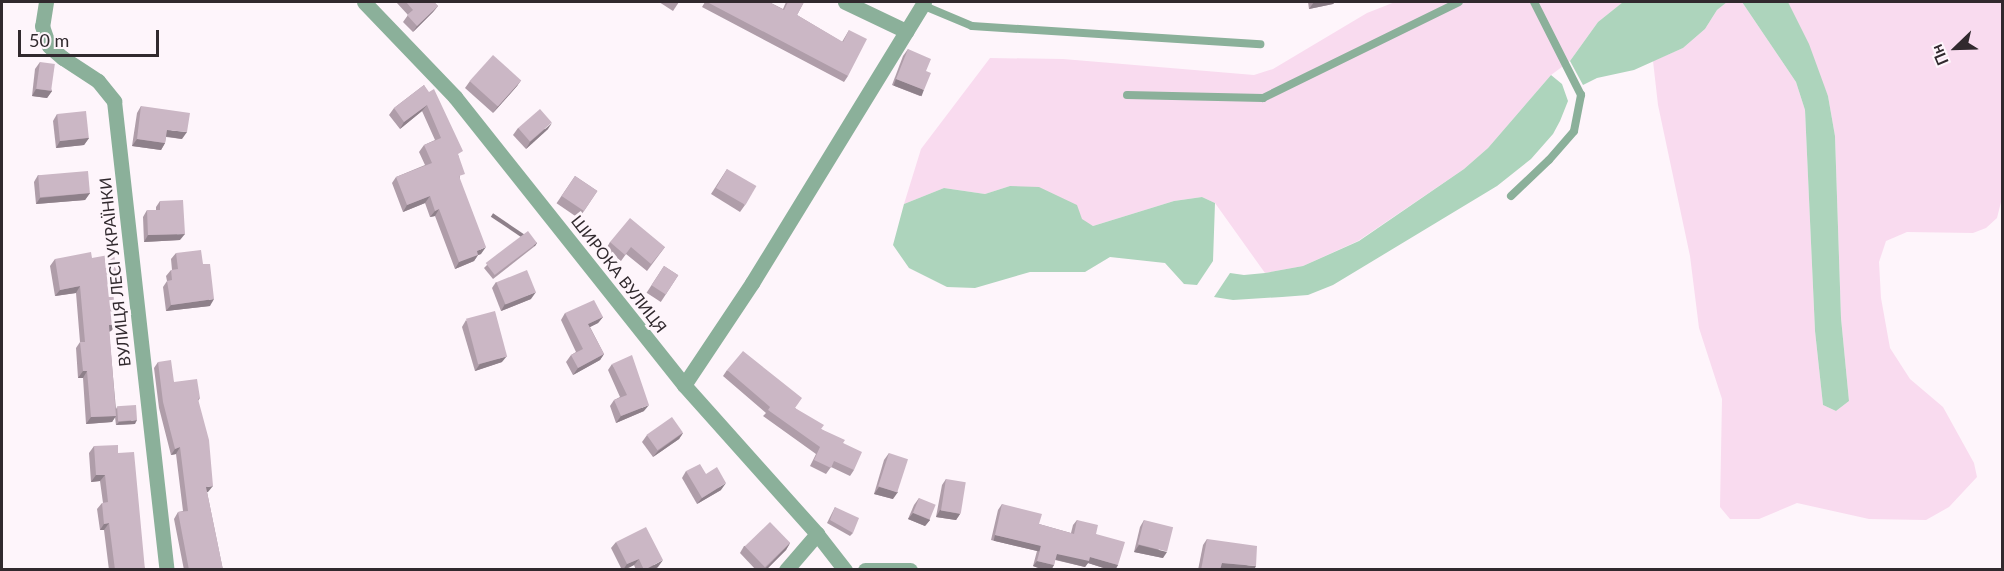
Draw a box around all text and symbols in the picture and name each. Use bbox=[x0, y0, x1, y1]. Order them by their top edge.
scale bar bbox=[21, 18, 162, 56]
north arrow bbox=[1926, 18, 1986, 78]
text: 50 m bbox=[29, 29, 69, 51]
text: Пн bbox=[1926, 42, 1952, 69]
street label: ВУЛИЦЯ ЛЕСІ УКРАЇНКИ bbox=[96, 176, 134, 368]
street label: ШИРОКА ВУЛИЦЯ bbox=[567, 212, 671, 336]

